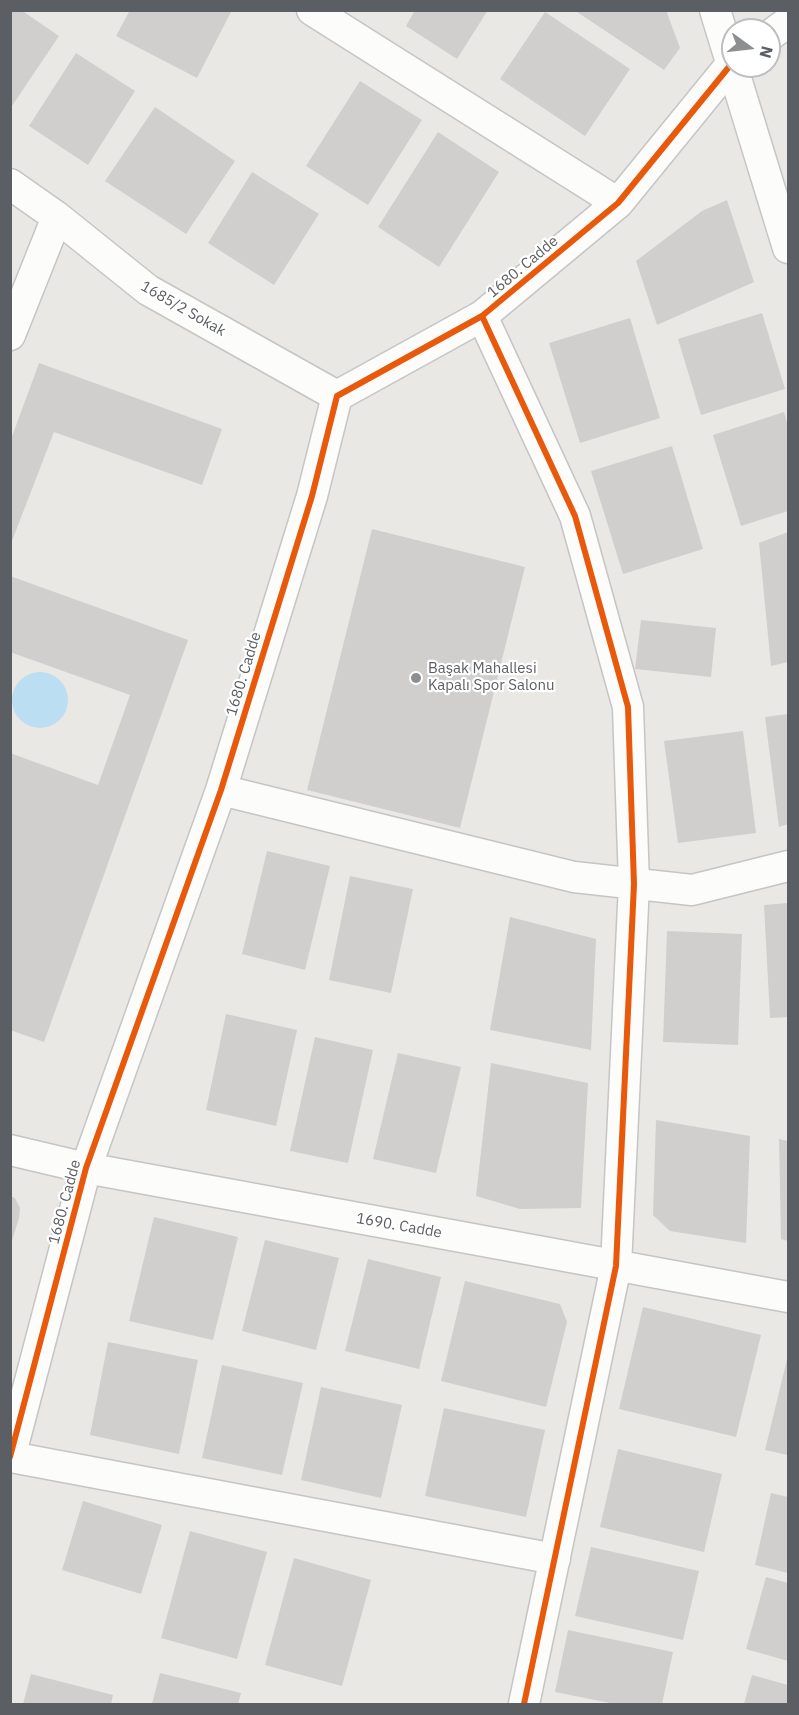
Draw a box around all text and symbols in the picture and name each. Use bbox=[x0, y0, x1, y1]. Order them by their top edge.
north arrow bbox=[721, 18, 781, 78]
text: N bbox=[755, 44, 778, 60]
street label: 1680. Cadde bbox=[484, 232, 562, 302]
street label: 1685/2 Sokak bbox=[137, 277, 229, 341]
street label: 1680. Cadde bbox=[223, 630, 265, 718]
place label: Başak Mahallesi Kapalı Spor Salonu bbox=[428, 660, 554, 695]
marker: Başak Mahallesi Kapalı Spor Salonu bbox=[409, 671, 423, 685]
street label: 1680. Cadde bbox=[45, 1158, 85, 1246]
street label: 1690. Cadde bbox=[355, 1210, 443, 1242]

